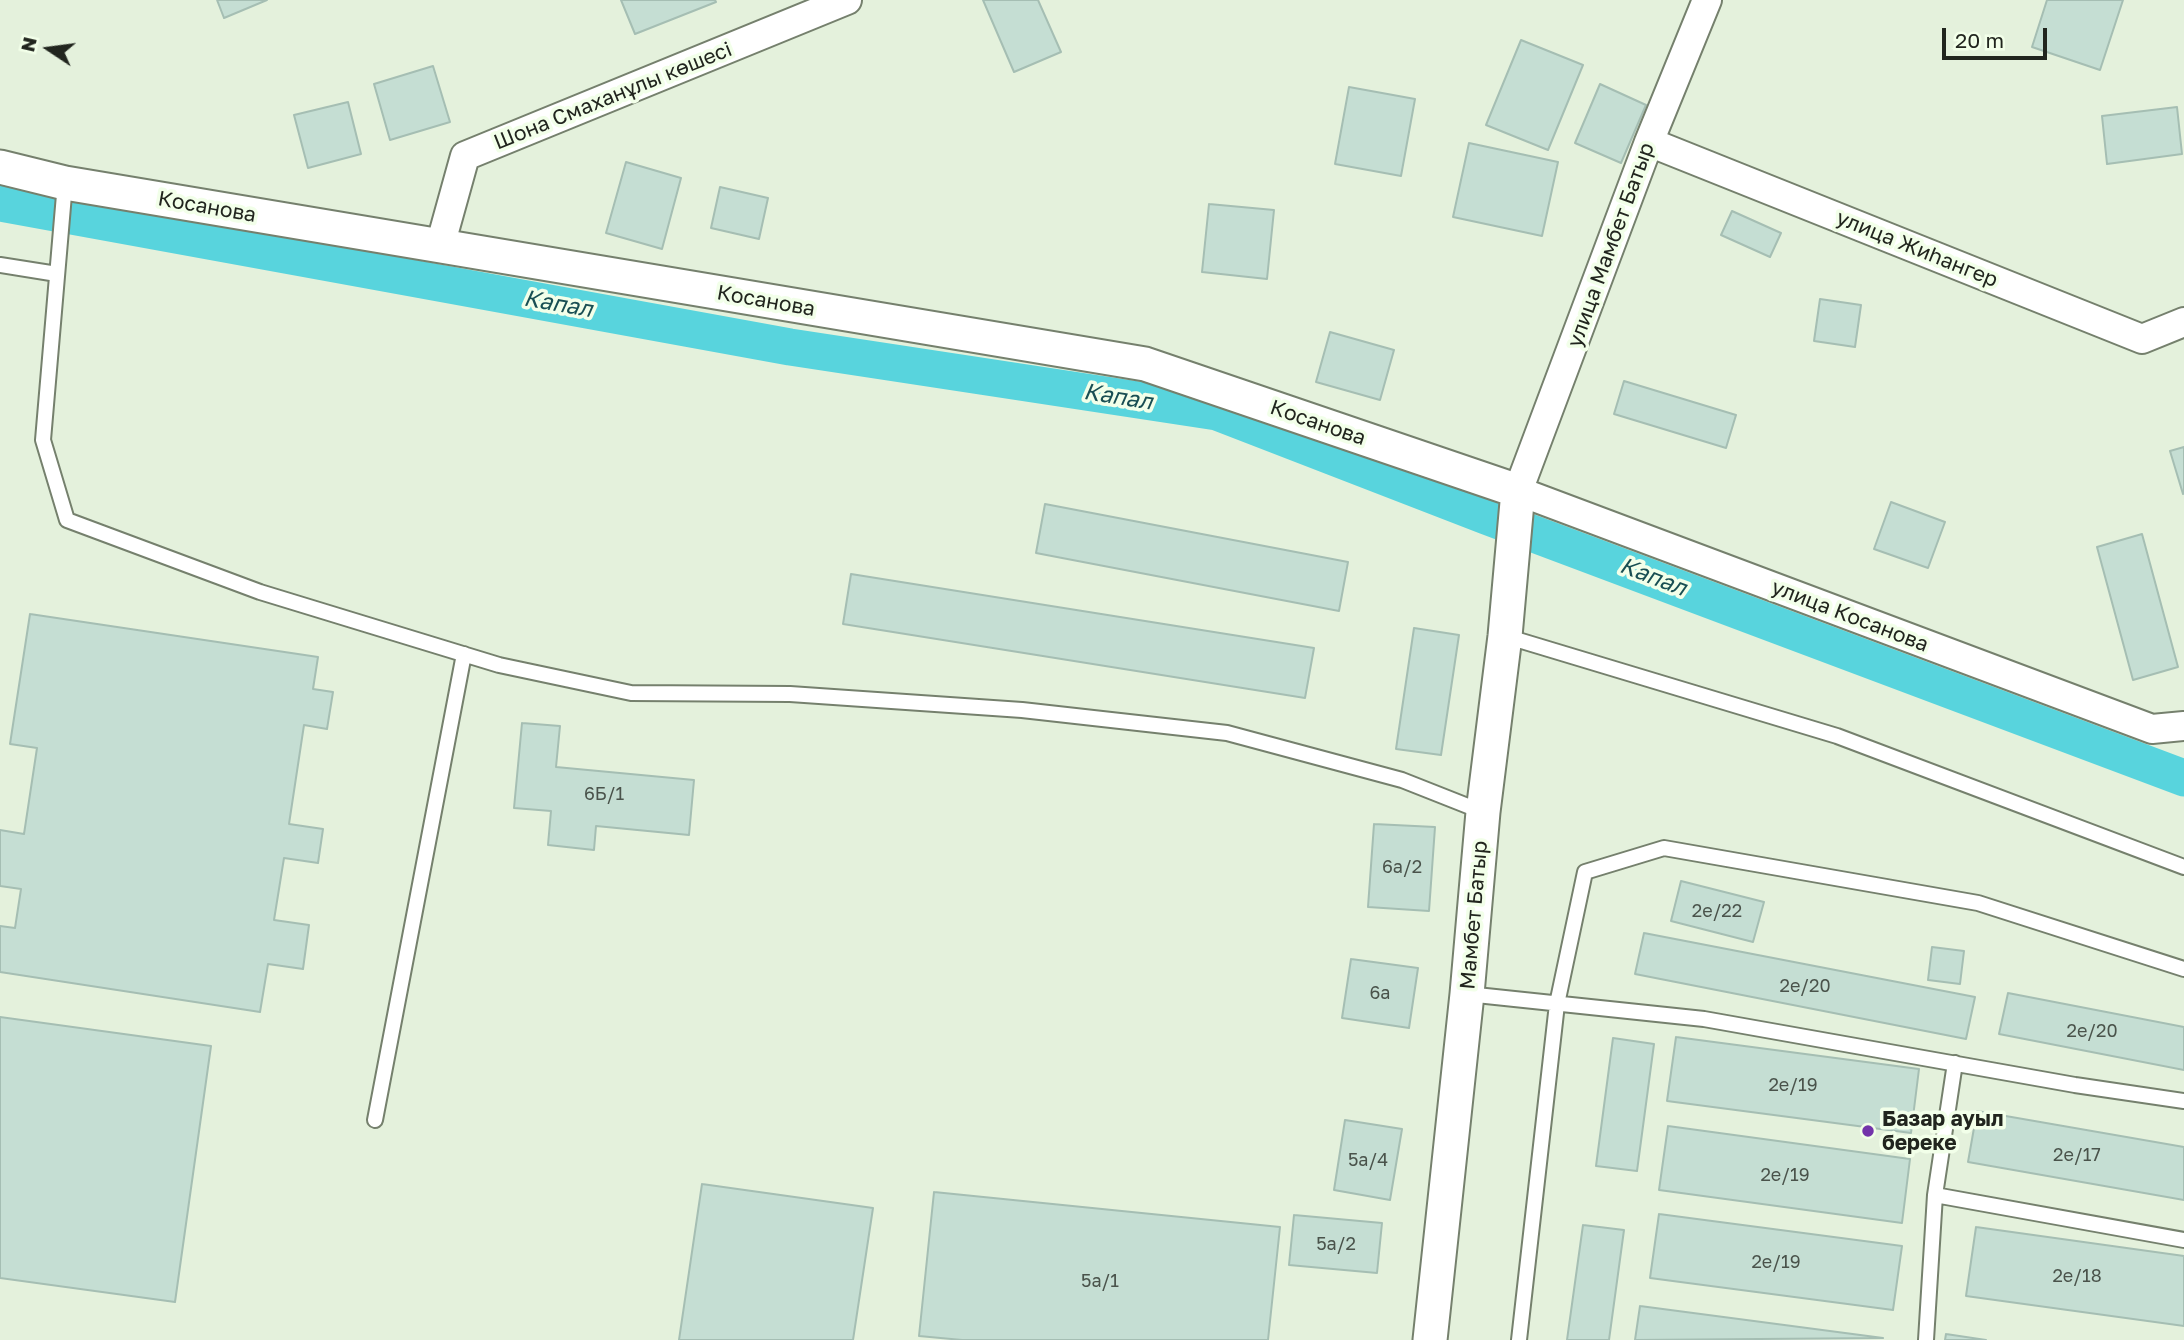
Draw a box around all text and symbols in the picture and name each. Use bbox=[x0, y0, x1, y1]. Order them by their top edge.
north arrow bbox=[14, 14, 84, 84]
scale bar bbox=[1946, 14, 2051, 58]
text: 20 m bbox=[1955, 27, 2004, 53]
text: N bbox=[15, 35, 41, 54]
street label: Шона Смаханұлы көшесі bbox=[490, 37, 736, 155]
street label: улица Мамбет Батыр bbox=[1562, 139, 1660, 351]
street label: Косанова bbox=[156, 186, 258, 228]
street label: улица Жиhангер bbox=[1833, 205, 2001, 293]
street label: Косанова bbox=[715, 280, 817, 322]
water label: Капал bbox=[522, 284, 594, 324]
water label: Капал bbox=[1082, 378, 1154, 416]
street label: Косанова bbox=[1267, 395, 1369, 451]
water label: Капал bbox=[1616, 552, 1690, 602]
street label: улица Косанова bbox=[1768, 574, 1932, 658]
house number: 6Б/1 bbox=[584, 783, 624, 805]
street label: Мамбет Батыр bbox=[1455, 840, 1493, 990]
house number: 6а/2 bbox=[1382, 856, 1422, 878]
house number: 2е/22 bbox=[1692, 900, 1742, 922]
house number: 2е/20 bbox=[1779, 975, 1831, 997]
house number: 6а bbox=[1369, 982, 1391, 1004]
house number: 2е/20 bbox=[2066, 1020, 2118, 1042]
house number: 2е/19 bbox=[1768, 1074, 1818, 1096]
place label: Базар ауыл береке bbox=[1882, 1106, 2003, 1156]
marker: Базар ауыл береке bbox=[1860, 1123, 1876, 1139]
house number: 2е/17 bbox=[2053, 1144, 2101, 1166]
house number: 5а/4 bbox=[1348, 1149, 1388, 1171]
house number: 2е/19 bbox=[1760, 1164, 1810, 1186]
house number: 5а/2 bbox=[1316, 1233, 1356, 1255]
house number: 2е/19 bbox=[1751, 1251, 1801, 1273]
house number: 2е/18 bbox=[2052, 1265, 2102, 1287]
house number: 5а/1 bbox=[1081, 1270, 1119, 1292]

